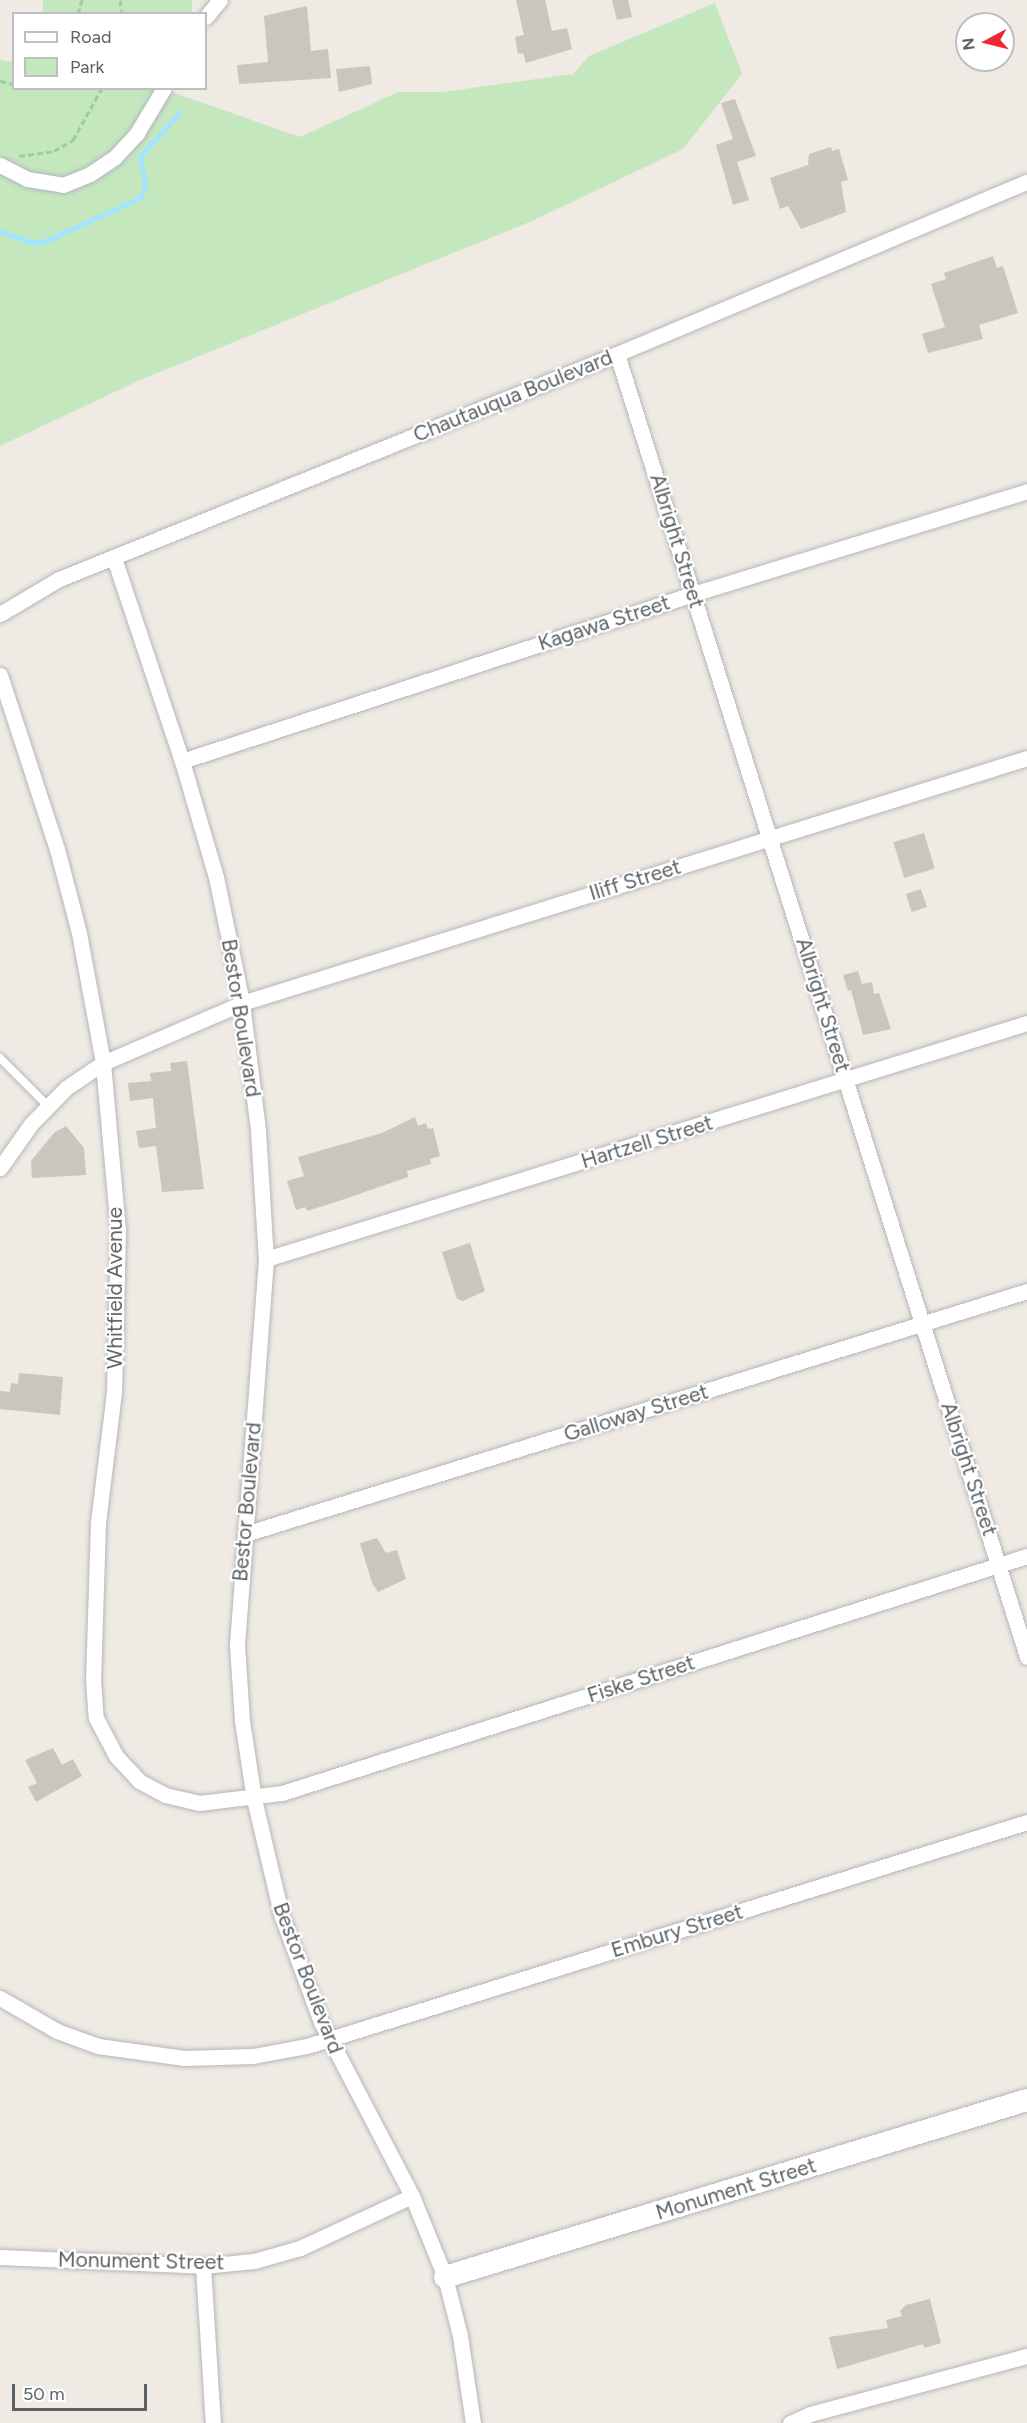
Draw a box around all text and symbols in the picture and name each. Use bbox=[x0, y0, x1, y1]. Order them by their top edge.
legend bbox=[12, 12, 207, 90]
north arrow bbox=[955, 12, 1015, 72]
text: Road bbox=[70, 26, 111, 48]
text: N bbox=[958, 37, 979, 51]
text: Park bbox=[70, 56, 104, 78]
street label: Chautauqua Boulevard bbox=[410, 344, 616, 448]
street label: Albright Street bbox=[645, 471, 709, 611]
street label: Kagawa Street bbox=[535, 590, 673, 656]
street label: Iliff Street bbox=[586, 854, 684, 906]
street label: Albright Street bbox=[791, 935, 855, 1075]
street label: Bestor Boulevard bbox=[216, 937, 266, 1099]
street label: Hartzell Street bbox=[578, 1110, 716, 1174]
street label: Whitfield Avenue bbox=[102, 1207, 128, 1369]
street label: Galloway Street bbox=[561, 1379, 711, 1447]
street label: Albright Street bbox=[936, 1399, 1002, 1539]
street label: Bestor Boulevard bbox=[227, 1421, 267, 1583]
street label: Fiske Street bbox=[584, 1650, 698, 1708]
street label: Bestor Boulevard bbox=[268, 1899, 348, 2057]
street label: Embury Street bbox=[608, 1899, 746, 1963]
street label: Monument Street bbox=[653, 2153, 819, 2225]
street label: Monument Street bbox=[58, 2247, 224, 2275]
scale bar bbox=[15, 2372, 150, 2410]
text: 50 m bbox=[23, 2383, 65, 2405]

